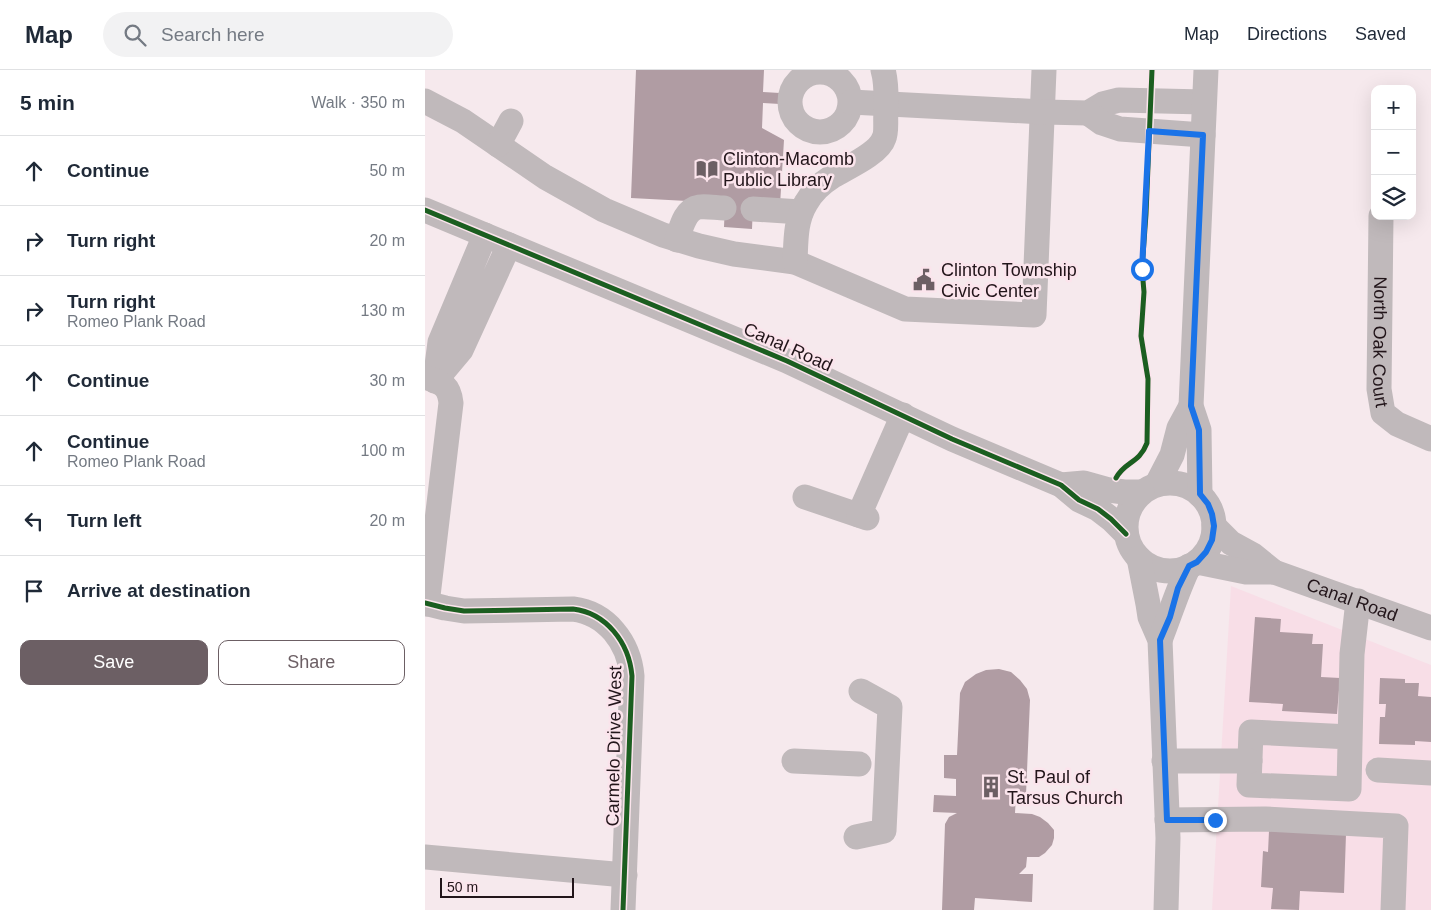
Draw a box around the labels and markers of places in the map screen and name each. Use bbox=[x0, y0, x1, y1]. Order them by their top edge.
place label: Clinton-Macomb Public Library bbox=[723, 149, 854, 190]
library icon: Clinton-Macomb Public Library bbox=[694, 156, 720, 182]
place label: Clinton Township Civic Center bbox=[941, 260, 1077, 301]
public building icon: Clinton Township Civic Center bbox=[911, 267, 937, 293]
place label: St. Paul of Tarsus Church bbox=[1007, 767, 1123, 808]
building icon: St. Paul of Tarsus Church bbox=[978, 774, 1004, 800]

